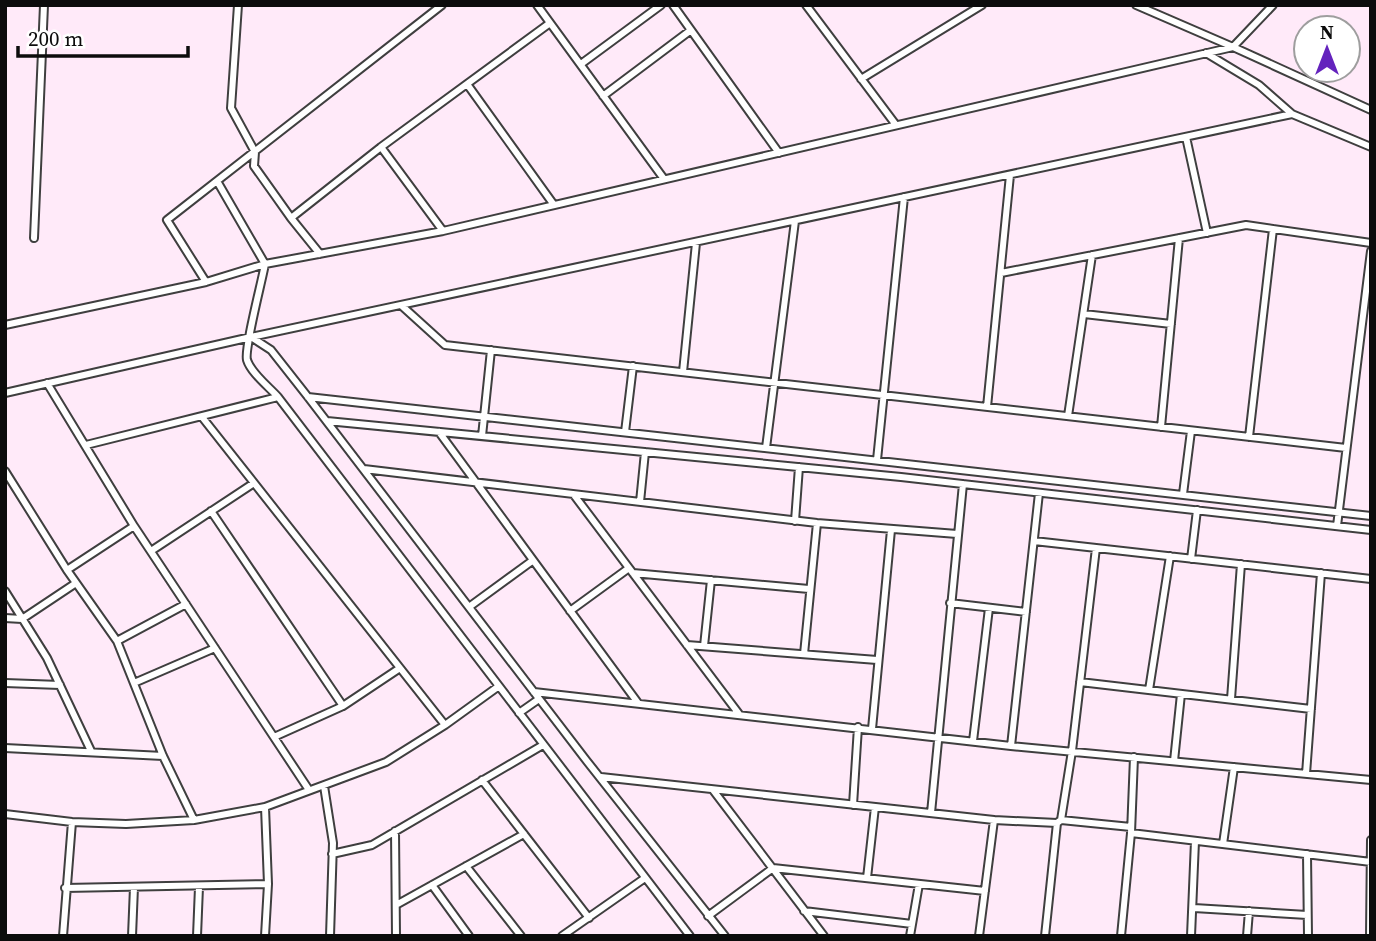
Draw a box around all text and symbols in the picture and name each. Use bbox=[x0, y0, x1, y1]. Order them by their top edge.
scale bar bbox=[18, 14, 187, 58]
north arrow bbox=[1292, 14, 1362, 84]
text: N bbox=[1320, 19, 1334, 45]
text: 200 m bbox=[28, 24, 83, 53]

